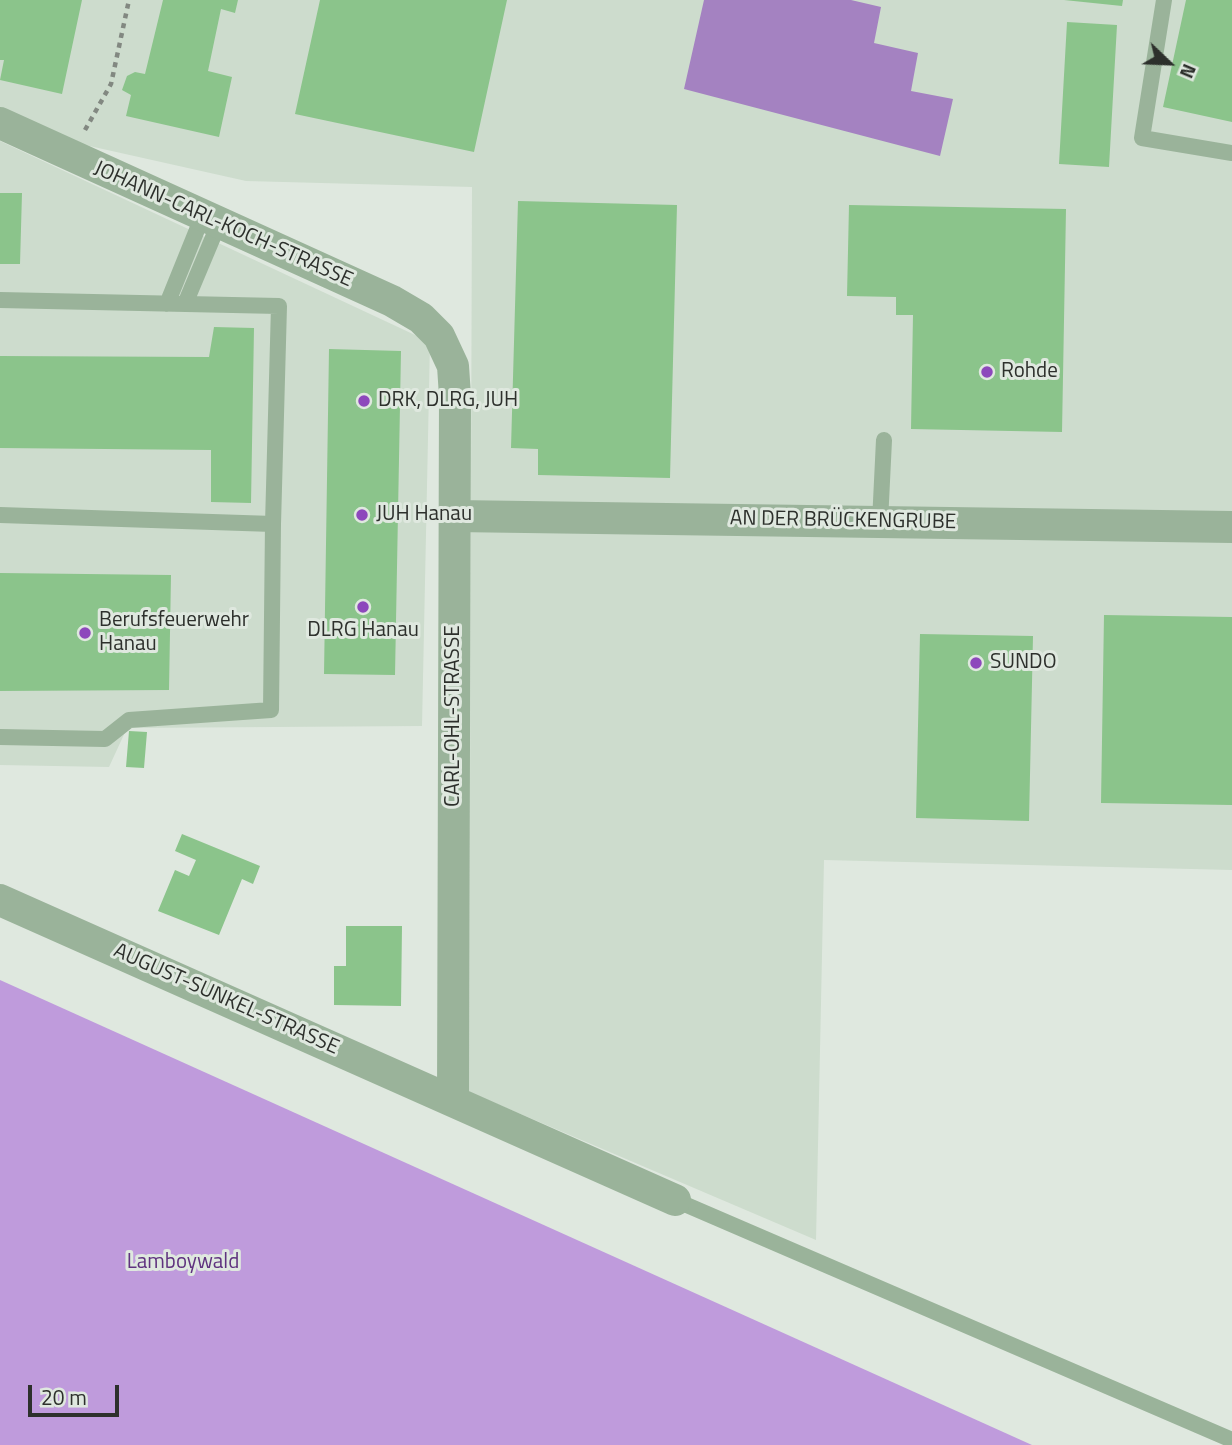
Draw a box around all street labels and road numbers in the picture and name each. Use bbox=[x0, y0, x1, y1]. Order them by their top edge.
street label: JOHANN-CARL-KOCH-STRASSE bbox=[90, 156, 356, 294]
street label: AN DER BRÜCKENGRUBE bbox=[730, 506, 956, 536]
street label: CARL-OHL-STRASSE bbox=[441, 625, 467, 807]
street label: AUGUST-SUNKEL-STRASSE bbox=[109, 939, 343, 1061]

